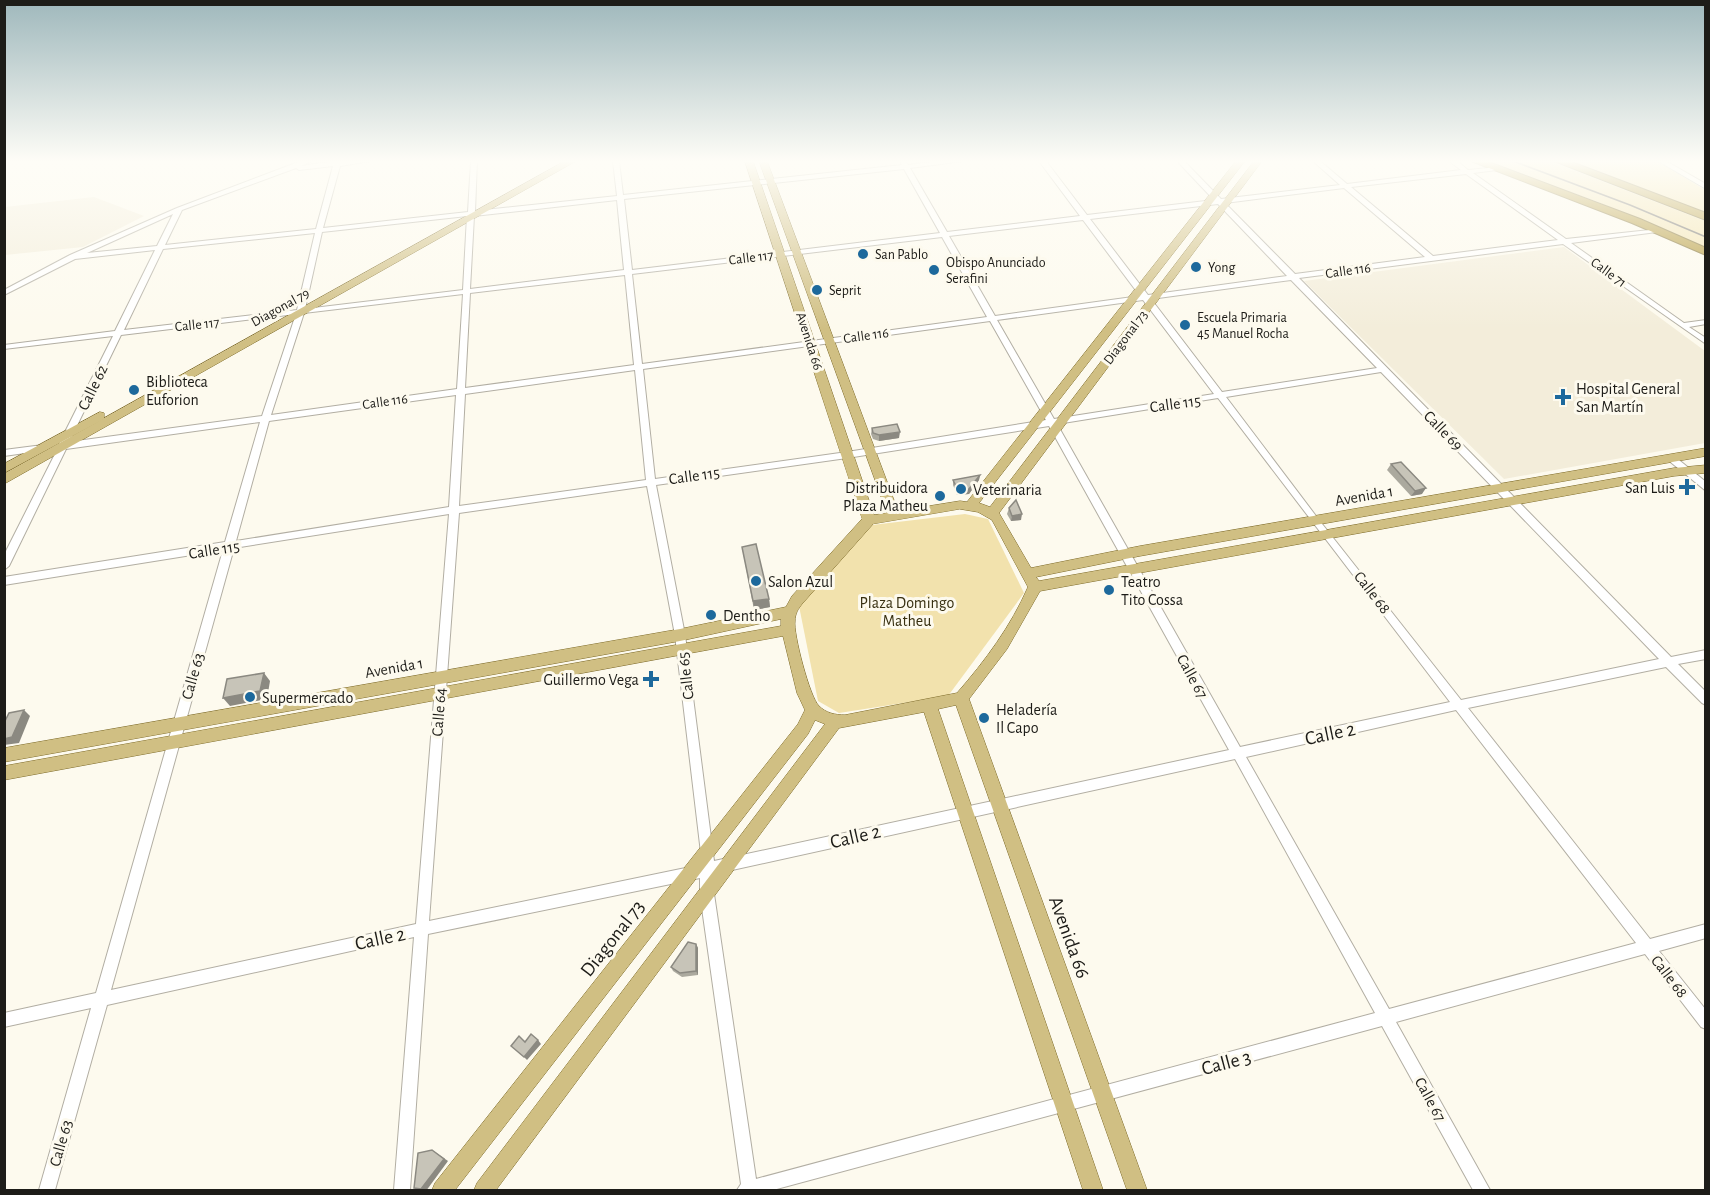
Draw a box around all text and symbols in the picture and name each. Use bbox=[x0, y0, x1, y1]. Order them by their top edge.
marker: San Pablo bbox=[856, 247, 870, 261]
street label: Calle 117 bbox=[728, 248, 774, 268]
place label: San Pablo bbox=[875, 248, 928, 262]
street label: Calle 71 bbox=[1588, 255, 1629, 290]
place label: Obispo Anunciado Serafini bbox=[946, 256, 1046, 286]
marker: Yong bbox=[1189, 260, 1203, 274]
place label: Yong bbox=[1208, 261, 1235, 275]
street label: Calle 116 bbox=[1325, 261, 1372, 281]
marker: Obispo Anunciado Serafini bbox=[927, 263, 941, 277]
marker: Seprit bbox=[810, 283, 824, 297]
place label: Seprit bbox=[829, 284, 862, 298]
street label: Diagonal 79 bbox=[249, 286, 312, 330]
street label: Diagonal 73 bbox=[1101, 308, 1151, 367]
street label: Avenida 66 bbox=[793, 311, 825, 372]
place label: Escuela Primaria 45 Manuel Rocha bbox=[1197, 311, 1290, 341]
street label: Calle 117 bbox=[174, 316, 220, 334]
marker: Escuela Primaria 45 Manuel Rocha bbox=[1178, 318, 1192, 332]
street label: Calle 116 bbox=[843, 326, 890, 346]
street label: Calle 62 bbox=[75, 362, 111, 413]
place label: Biblioteca Euforion bbox=[146, 374, 208, 408]
place label: Hospital General San Martín bbox=[1576, 381, 1680, 415]
marker: Biblioteca Euforion bbox=[127, 383, 141, 397]
marker: Hospital General San Martín bbox=[1554, 388, 1572, 406]
street label: Calle 116 bbox=[362, 392, 409, 412]
street label: Calle 115 bbox=[1149, 392, 1202, 415]
street label: Calle 69 bbox=[1421, 408, 1466, 454]
street label: Calle 115 bbox=[668, 464, 721, 487]
place label: Distribuidora Plaza Matheu bbox=[843, 480, 928, 514]
place label: San Luis bbox=[1625, 480, 1675, 496]
marker: San Luis bbox=[1680, 480, 1694, 494]
marker: Veterinaria bbox=[954, 482, 968, 496]
place label: Veterinaria bbox=[973, 482, 1042, 498]
street label: Avenida 1 bbox=[1334, 483, 1395, 509]
marker: Distribuidora Plaza Matheu bbox=[933, 489, 947, 503]
street label: Calle 115 bbox=[188, 538, 241, 562]
street label: Calle 68 bbox=[1351, 568, 1394, 617]
marker: Salon Azul bbox=[749, 574, 763, 588]
place label: Salon Azul bbox=[768, 574, 833, 590]
place label: Teatro Tito Cossa bbox=[1121, 574, 1183, 608]
marker: Teatro Tito Cossa bbox=[1102, 583, 1116, 597]
park label: Plaza Domingo Matheu bbox=[860, 595, 955, 629]
marker: Dentho bbox=[704, 608, 718, 622]
place label: Dentho bbox=[723, 608, 770, 624]
street label: Calle 63 bbox=[179, 651, 207, 701]
street label: Calle 65 bbox=[675, 651, 697, 701]
street label: Calle 67 bbox=[1174, 652, 1211, 702]
street label: Avenida 1 bbox=[364, 655, 425, 681]
place label: Guillermo Vega bbox=[543, 672, 639, 688]
marker: Guillermo Vega bbox=[644, 672, 658, 686]
street label: Calle 64 bbox=[429, 687, 449, 737]
marker: Supermercado bbox=[243, 690, 257, 704]
place label: Supermercado bbox=[262, 690, 353, 706]
place label: Heladería Il Capo bbox=[996, 702, 1057, 736]
marker: Heladería Il Capo bbox=[977, 711, 991, 725]
street label: Calle 2 bbox=[1303, 719, 1357, 749]
street label: Calle 2 bbox=[828, 821, 882, 852]
street label: Avenida 66 bbox=[1045, 894, 1093, 981]
street label: Diagonal 73 bbox=[577, 897, 649, 981]
street label: Calle 2 bbox=[353, 924, 407, 954]
street label: Calle 68 bbox=[1648, 952, 1691, 1001]
street label: Calle 3 bbox=[1199, 1047, 1253, 1079]
street label: Calle 67 bbox=[1412, 1075, 1449, 1125]
street label: Calle 63 bbox=[47, 1118, 75, 1168]

